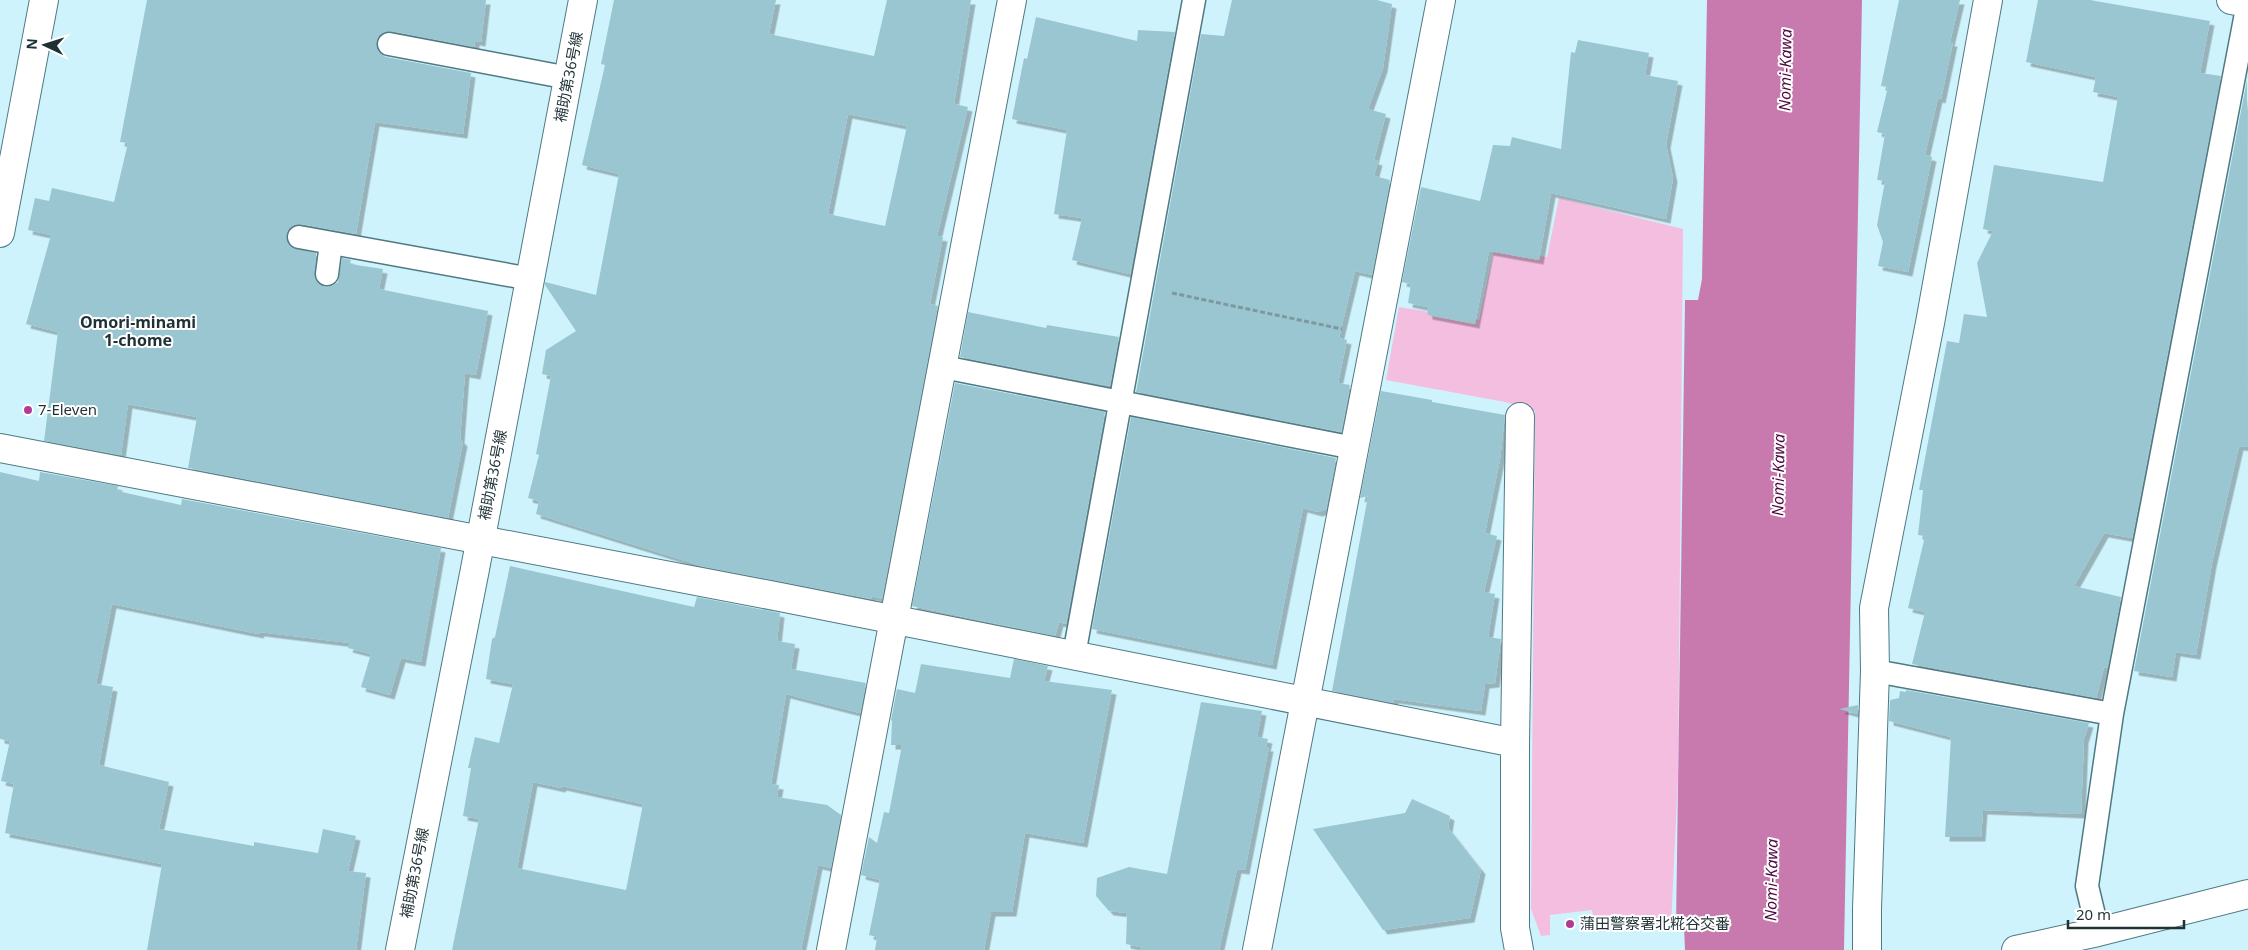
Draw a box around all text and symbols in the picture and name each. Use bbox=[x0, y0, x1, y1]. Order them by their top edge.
north arrow bbox=[20, 20, 70, 70]
water label: Nomi-Kawa bbox=[1773, 29, 1797, 111]
street label: 補助第36号線 bbox=[549, 30, 587, 124]
text: N bbox=[22, 38, 41, 50]
district label: Omori-minami 1-chome bbox=[80, 311, 196, 351]
place label: 7-Eleven bbox=[38, 399, 97, 419]
marker: 7-Eleven bbox=[22, 404, 34, 416]
street label: 補助第36号線 bbox=[473, 428, 511, 522]
water label: Nomi-Kawa bbox=[1766, 434, 1790, 516]
street label: 補助第36号線 bbox=[395, 826, 433, 920]
water label: Nomi-Kawa bbox=[1759, 839, 1783, 921]
scale bar bbox=[2068, 898, 2184, 930]
text: 20 m bbox=[2076, 904, 2111, 924]
place label: 蒲田警察署北糀谷交番 bbox=[1580, 913, 1730, 933]
marker: 蒲田警察署北糀谷交番 bbox=[1564, 918, 1576, 930]

